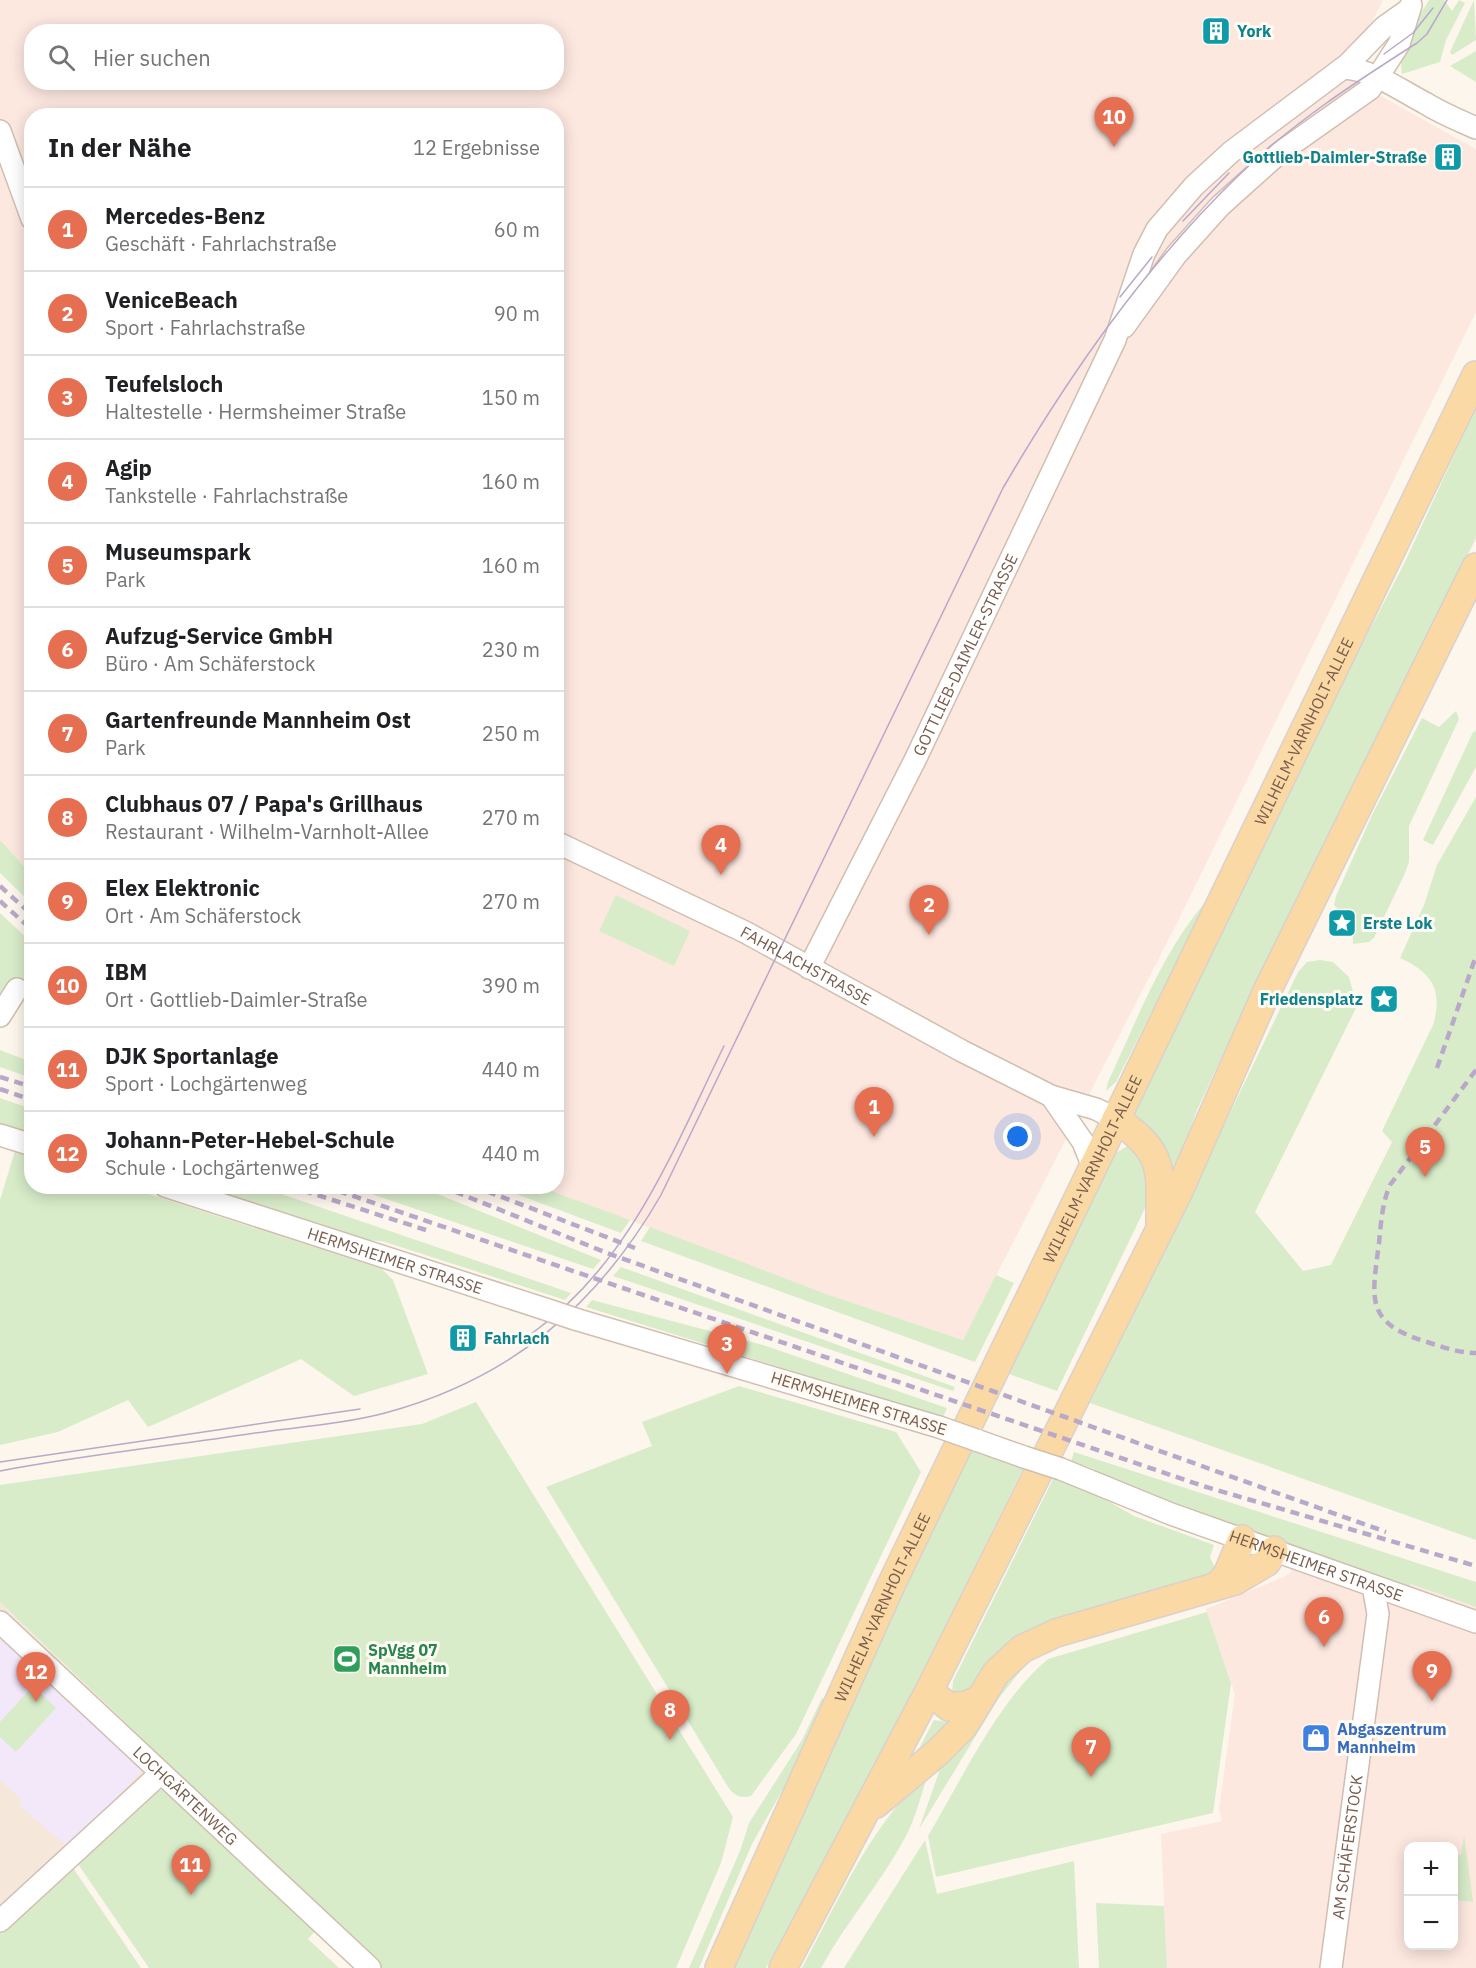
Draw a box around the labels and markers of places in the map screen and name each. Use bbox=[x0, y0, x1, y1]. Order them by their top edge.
building icon: York bbox=[1200, 15, 1232, 47]
place label: York bbox=[1237, 21, 1272, 41]
pin: 10 bbox=[1094, 98, 1134, 147]
building icon: Gottlieb-Daimler-Straße bbox=[1432, 141, 1464, 173]
place label: Gottlieb-Daimler-Straße bbox=[1243, 147, 1427, 167]
pin: 4 bbox=[702, 826, 740, 875]
pin: 2 bbox=[910, 886, 948, 935]
place icon: Erste Lok bbox=[1326, 907, 1358, 939]
place label: Erste Lok bbox=[1363, 913, 1433, 933]
place icon: Friedensplatz bbox=[1368, 983, 1400, 1015]
place label: Friedensplatz bbox=[1260, 989, 1363, 1009]
pin: 1 bbox=[854, 1088, 894, 1137]
pin: 5 bbox=[1406, 1128, 1444, 1177]
building icon: Fahrlach bbox=[447, 1322, 479, 1354]
pin: 3 bbox=[708, 1324, 746, 1374]
place label: Fahrlach bbox=[484, 1328, 550, 1348]
pin: 6 bbox=[1304, 1598, 1344, 1647]
place label: SpVgg 07 Mannheim bbox=[368, 1640, 447, 1678]
sports icon: SpVgg 07 Mannheim bbox=[331, 1643, 363, 1675]
pin: 12 bbox=[16, 1652, 56, 1702]
pin: 9 bbox=[1412, 1652, 1452, 1701]
pin: 8 bbox=[650, 1690, 690, 1740]
place label: Abgaszentrum Mannheim bbox=[1337, 1719, 1447, 1757]
shop icon: Abgaszentrum Mannheim bbox=[1300, 1722, 1332, 1754]
pin: 7 bbox=[1072, 1728, 1110, 1777]
pin: 11 bbox=[172, 1846, 210, 1895]

